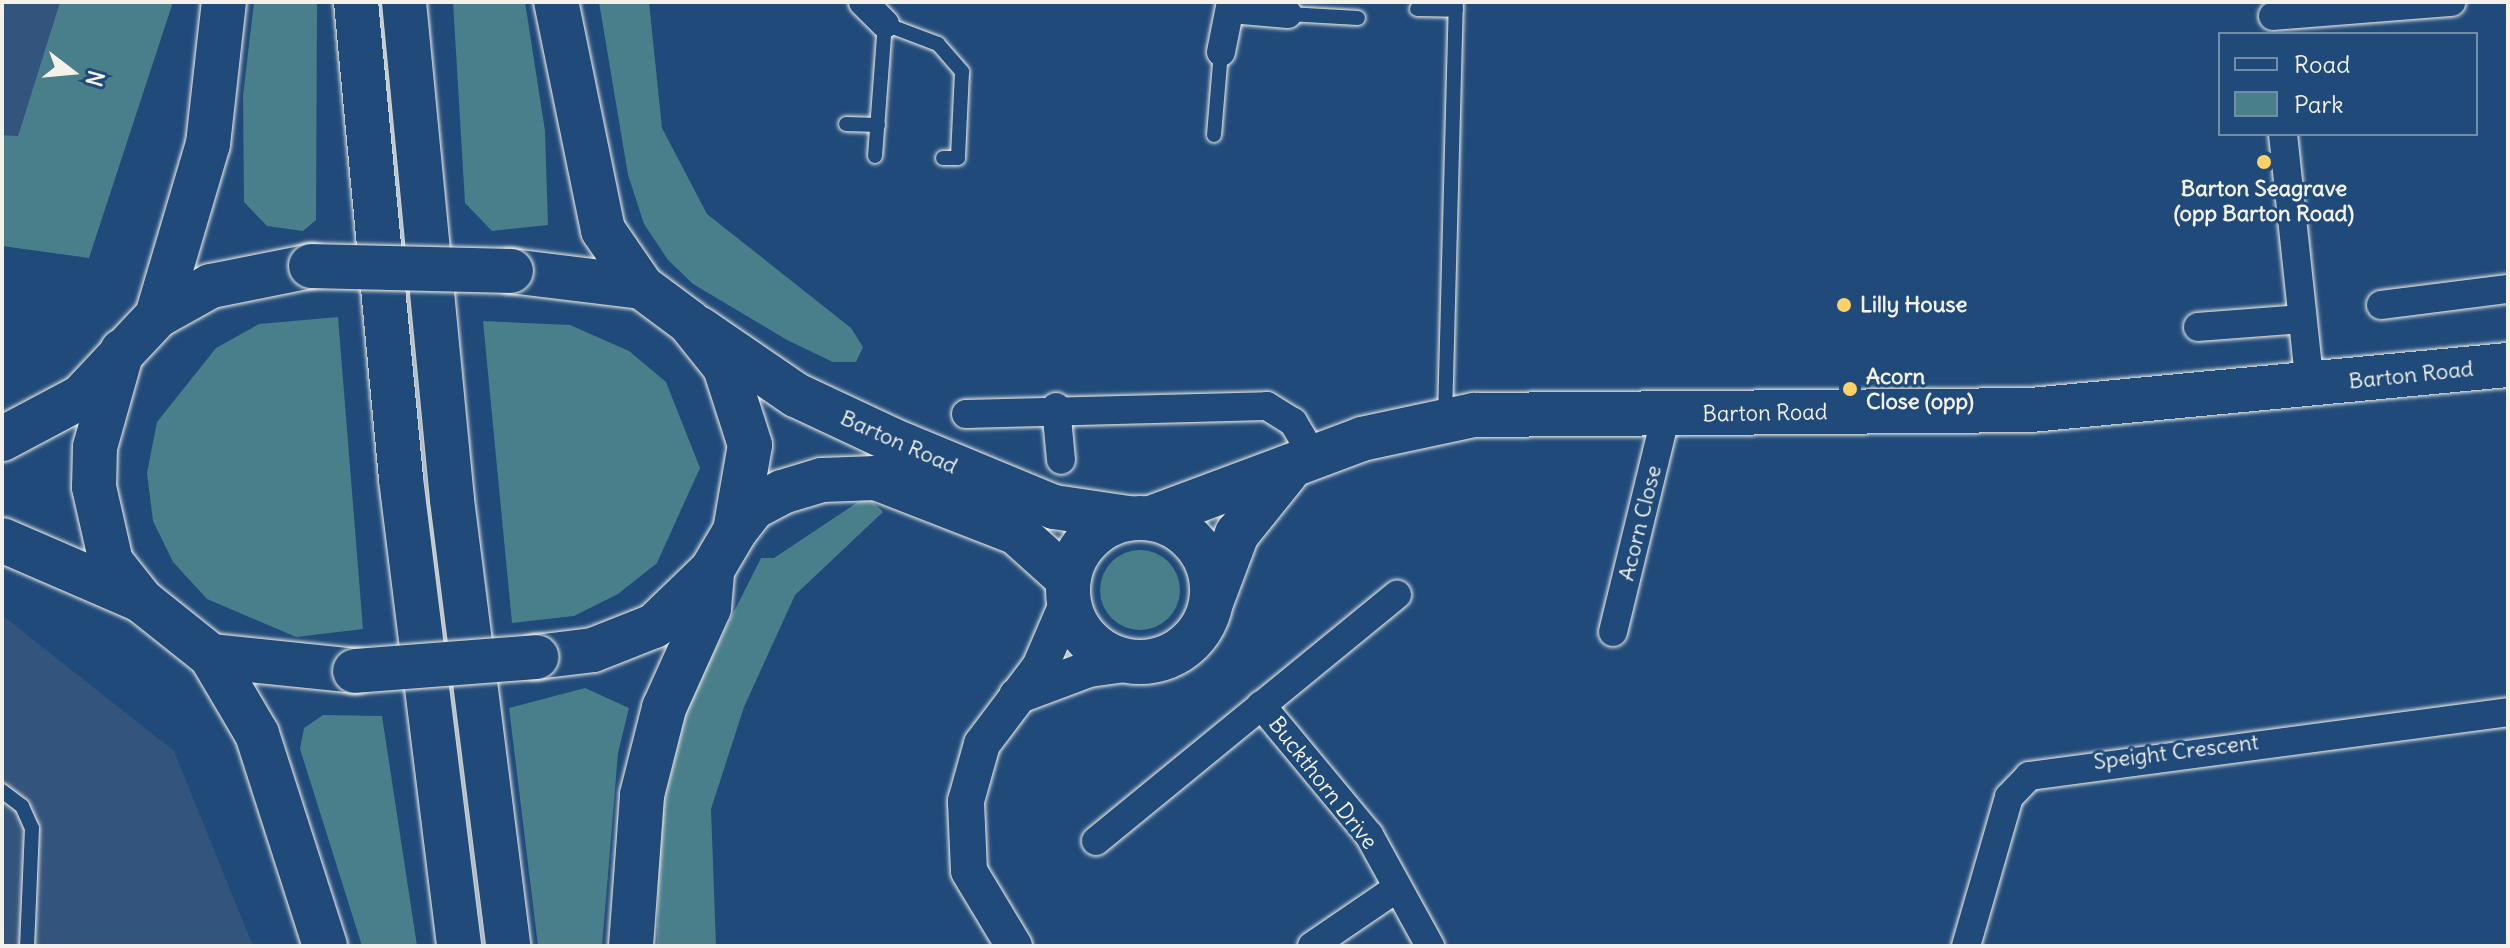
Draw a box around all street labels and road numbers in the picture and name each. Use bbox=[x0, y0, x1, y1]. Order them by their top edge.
street label: Barton Road bbox=[2347, 355, 2475, 395]
street label: Barton Road bbox=[1702, 399, 1828, 427]
street label: Barton Road bbox=[836, 404, 962, 480]
street label: Acorn Close bbox=[1613, 463, 1667, 583]
street label: Buckthorn Drive bbox=[1263, 711, 1383, 855]
street label: Speight Crescent bbox=[2092, 729, 2260, 775]

